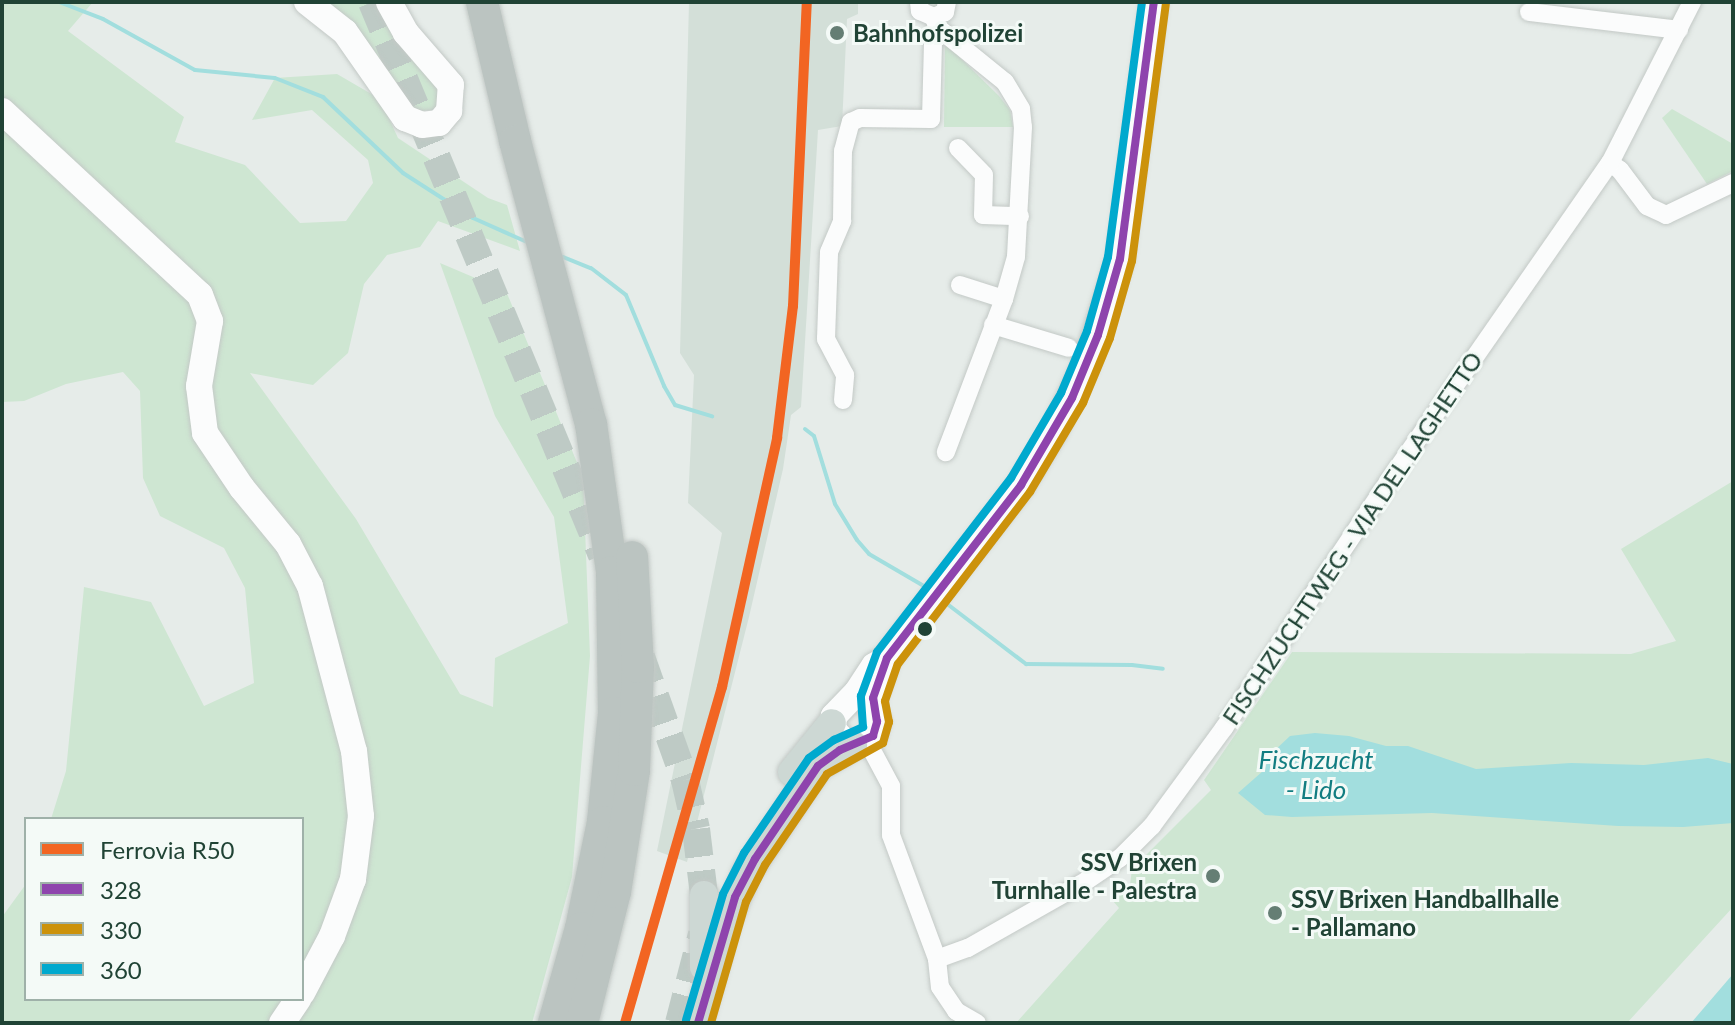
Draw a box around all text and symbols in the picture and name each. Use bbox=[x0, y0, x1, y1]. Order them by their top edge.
place label: Bahnhofspolizei bbox=[853, 19, 1023, 47]
marker: Bahnhofspolizei bbox=[828, 24, 846, 42]
street label: FISCHZUCHTWEG - VIA DEL LAGHETTO bbox=[1215, 345, 1489, 731]
unlabelled marker bbox=[917, 621, 933, 637]
water label: Fischzucht - Lido bbox=[1258, 744, 1374, 806]
legend bbox=[24, 817, 304, 1001]
text: Ferrovia R50 bbox=[100, 835, 235, 864]
place label: SSV Brixen Turnhalle - Palestra bbox=[992, 848, 1197, 904]
marker: SSV Brixen Turnhalle - Palestra bbox=[1204, 867, 1222, 885]
text: 328 bbox=[100, 875, 142, 904]
place label: SSV Brixen Handballhalle - Pallamano bbox=[1291, 885, 1560, 941]
marker: SSV Brixen Handballhalle - Pallamano bbox=[1266, 904, 1284, 922]
text: 330 bbox=[100, 915, 142, 944]
text: 360 bbox=[100, 955, 142, 984]

